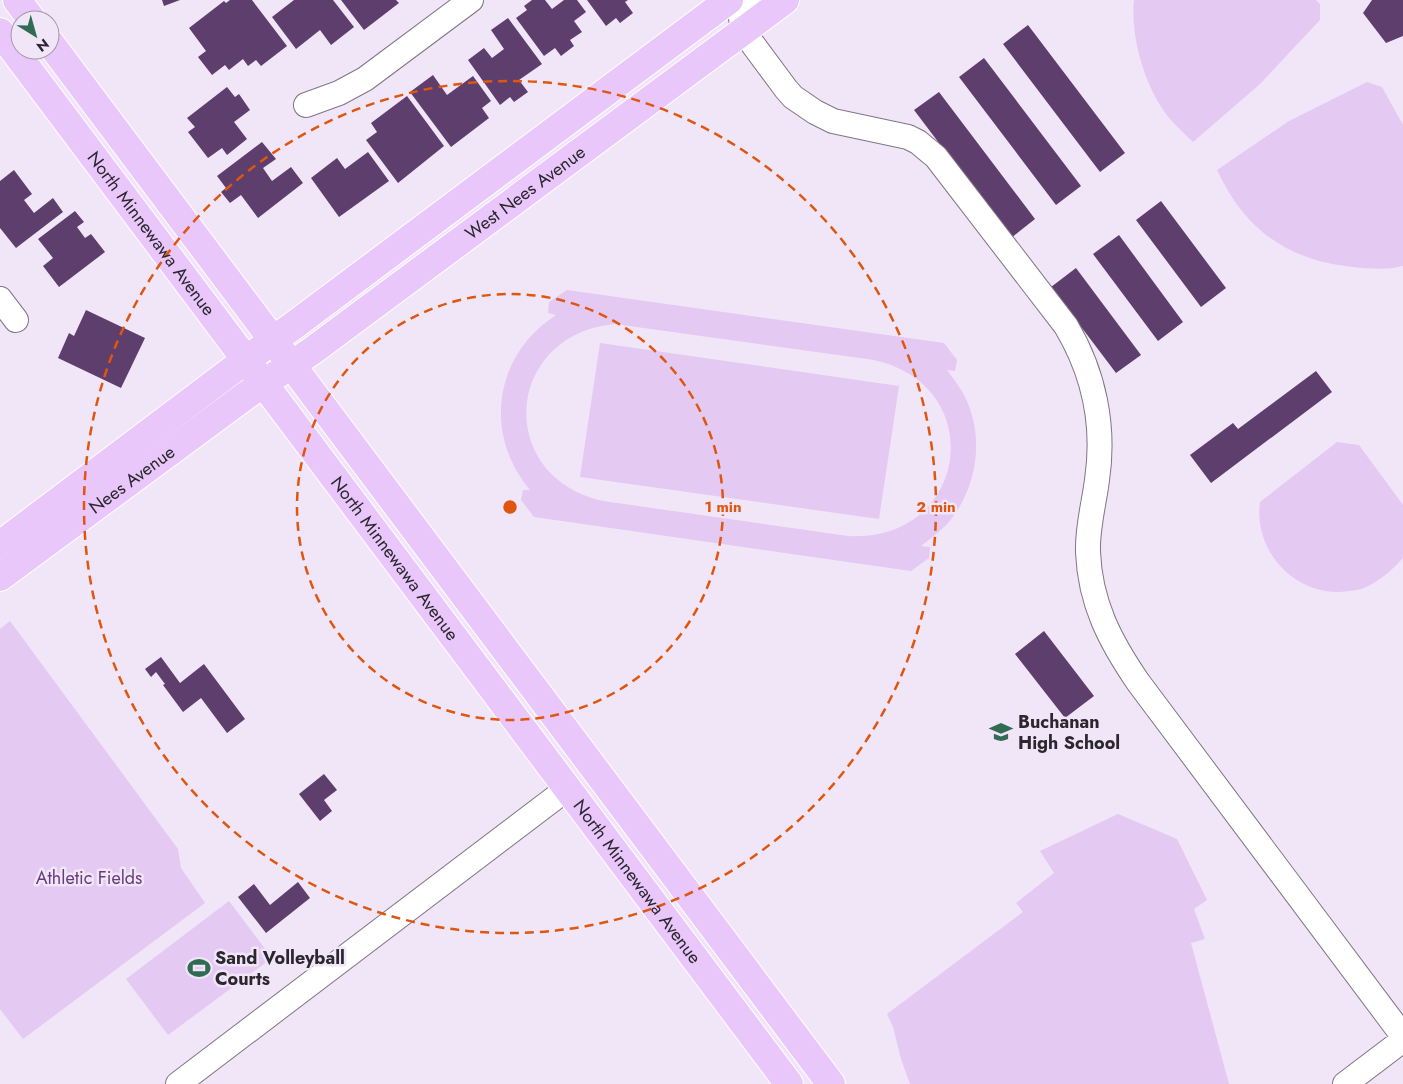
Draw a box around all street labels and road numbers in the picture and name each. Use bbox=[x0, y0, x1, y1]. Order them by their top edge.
street label: West Nees Avenue bbox=[460, 139, 591, 246]
street label: North Minnewawa Avenue bbox=[81, 146, 221, 321]
street label: Nees Avenue bbox=[83, 439, 180, 520]
street label: North Minnewawa Avenue bbox=[325, 471, 465, 646]
street label: North Minnewawa Avenue bbox=[567, 794, 707, 969]

